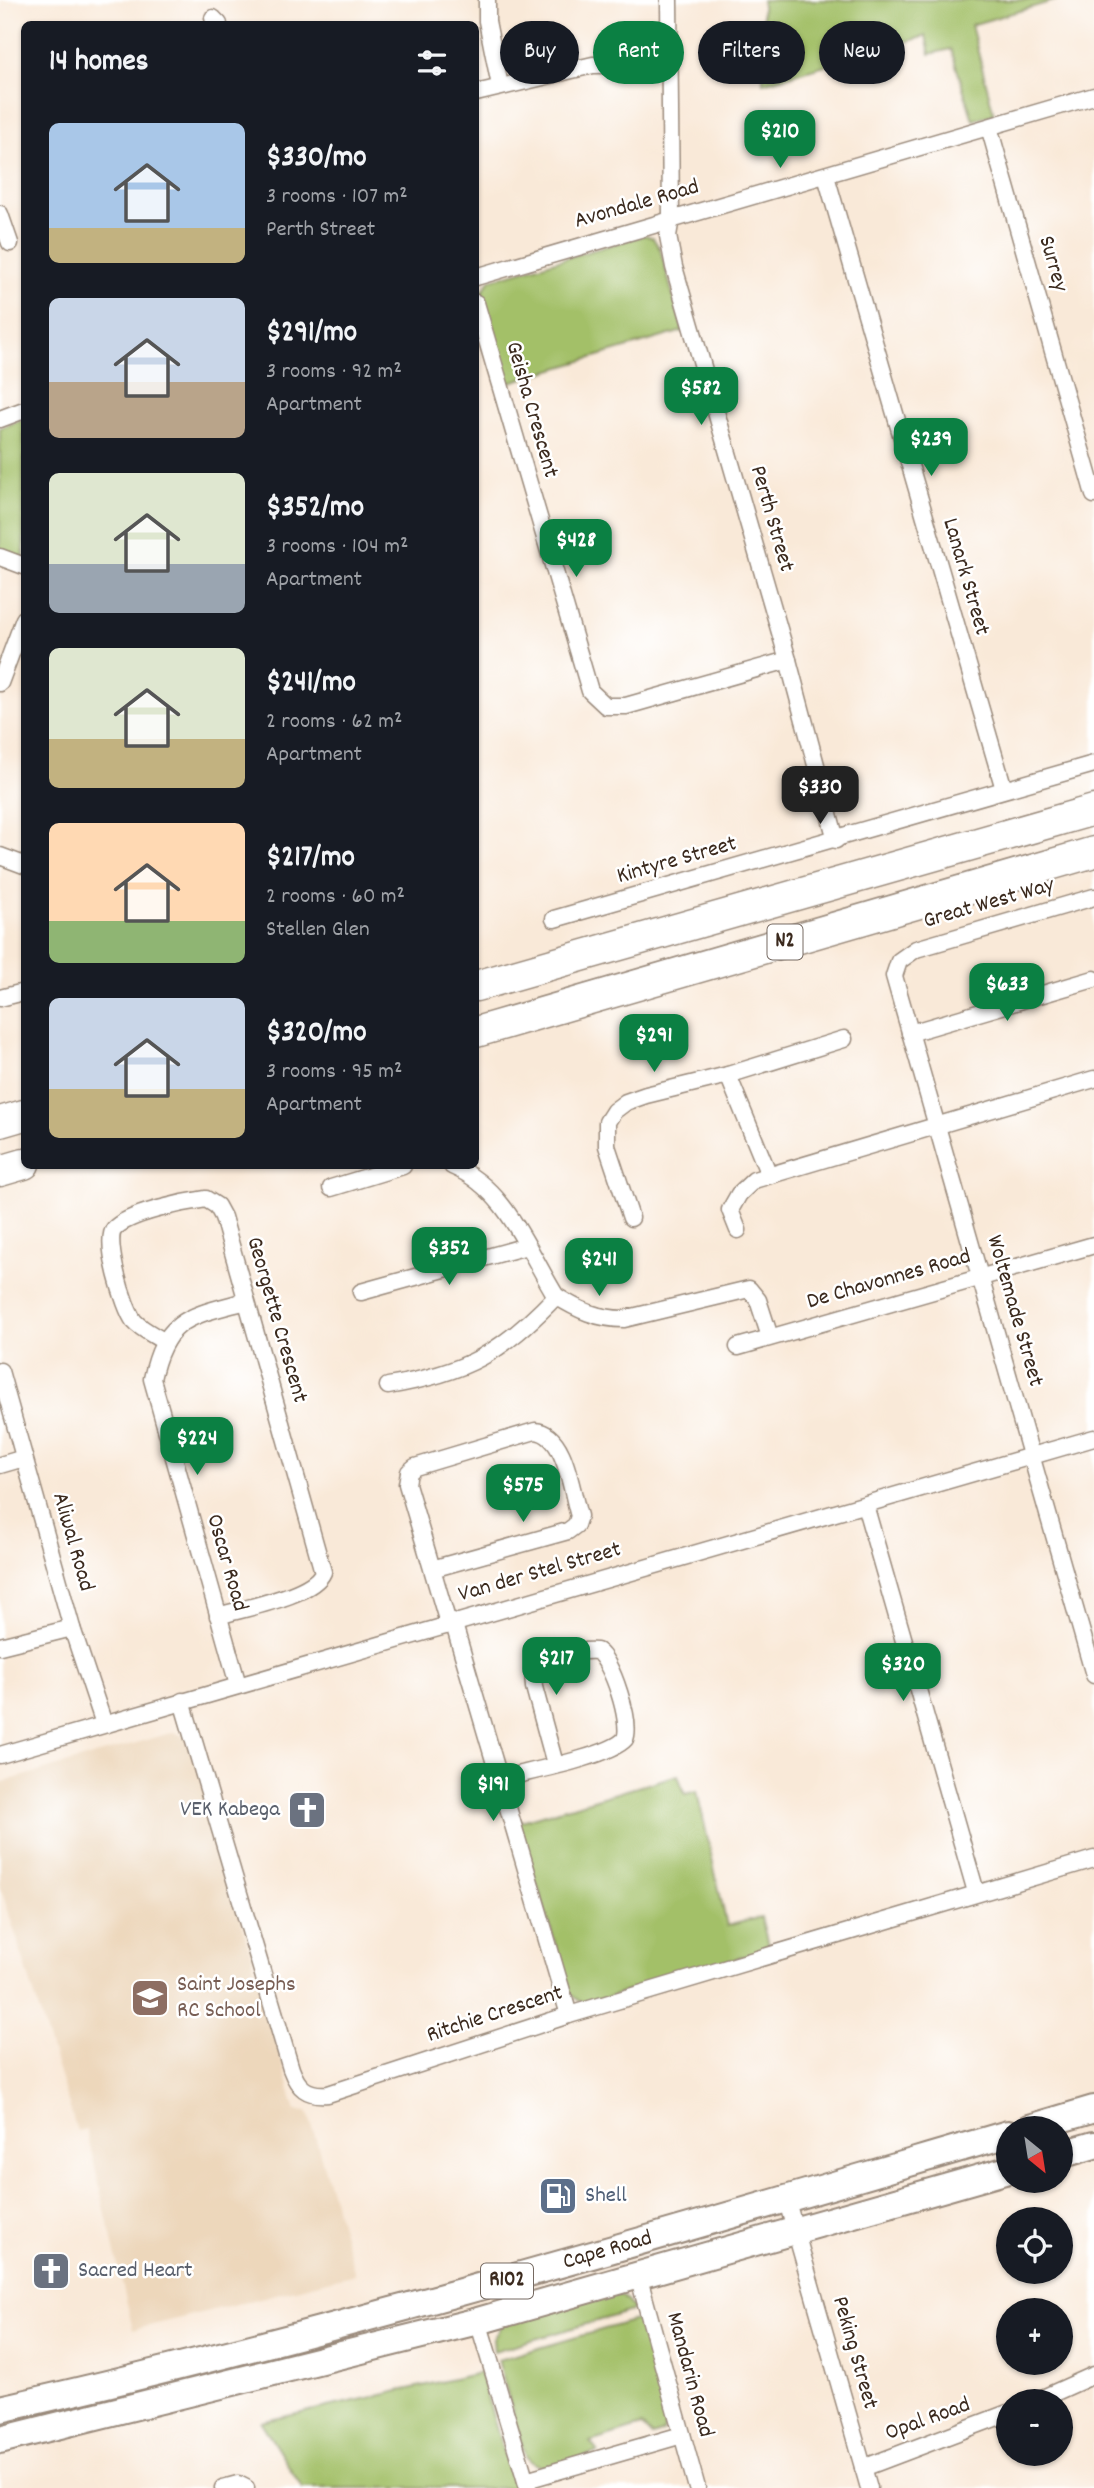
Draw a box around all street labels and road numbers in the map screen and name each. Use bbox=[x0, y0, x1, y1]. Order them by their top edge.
street label: Avondale Road bbox=[571, 171, 703, 239]
street label: Surrey bbox=[1028, 232, 1076, 296]
street label: Geisha Crescent bbox=[496, 338, 566, 482]
street label: Perth Street bbox=[740, 462, 802, 576]
street label: Lanark Street bbox=[932, 514, 998, 640]
street label: Kintyre Street bbox=[613, 828, 741, 894]
street label: Great West Way bbox=[920, 869, 1059, 938]
road number: N2 bbox=[768, 925, 802, 960]
street label: Woltemade Street bbox=[977, 1231, 1051, 1391]
street label: Georgette Crescent bbox=[237, 1233, 315, 1407]
street label: De Chavonnes Road bbox=[803, 1241, 975, 1319]
street label: Aliwal Road bbox=[42, 1489, 102, 1595]
street label: Oscar Road bbox=[196, 1511, 256, 1615]
street label: Van der Stel Street bbox=[455, 1534, 625, 1612]
street label: Ritchie Crescent bbox=[423, 1977, 567, 2053]
street label: Cape Road bbox=[559, 2222, 656, 2279]
road number: R102 bbox=[481, 2264, 533, 2298]
street label: Peking Street bbox=[822, 2293, 886, 2413]
street label: Mandarin Road bbox=[656, 2309, 722, 2441]
street label: Opal Road bbox=[881, 2389, 975, 2451]

